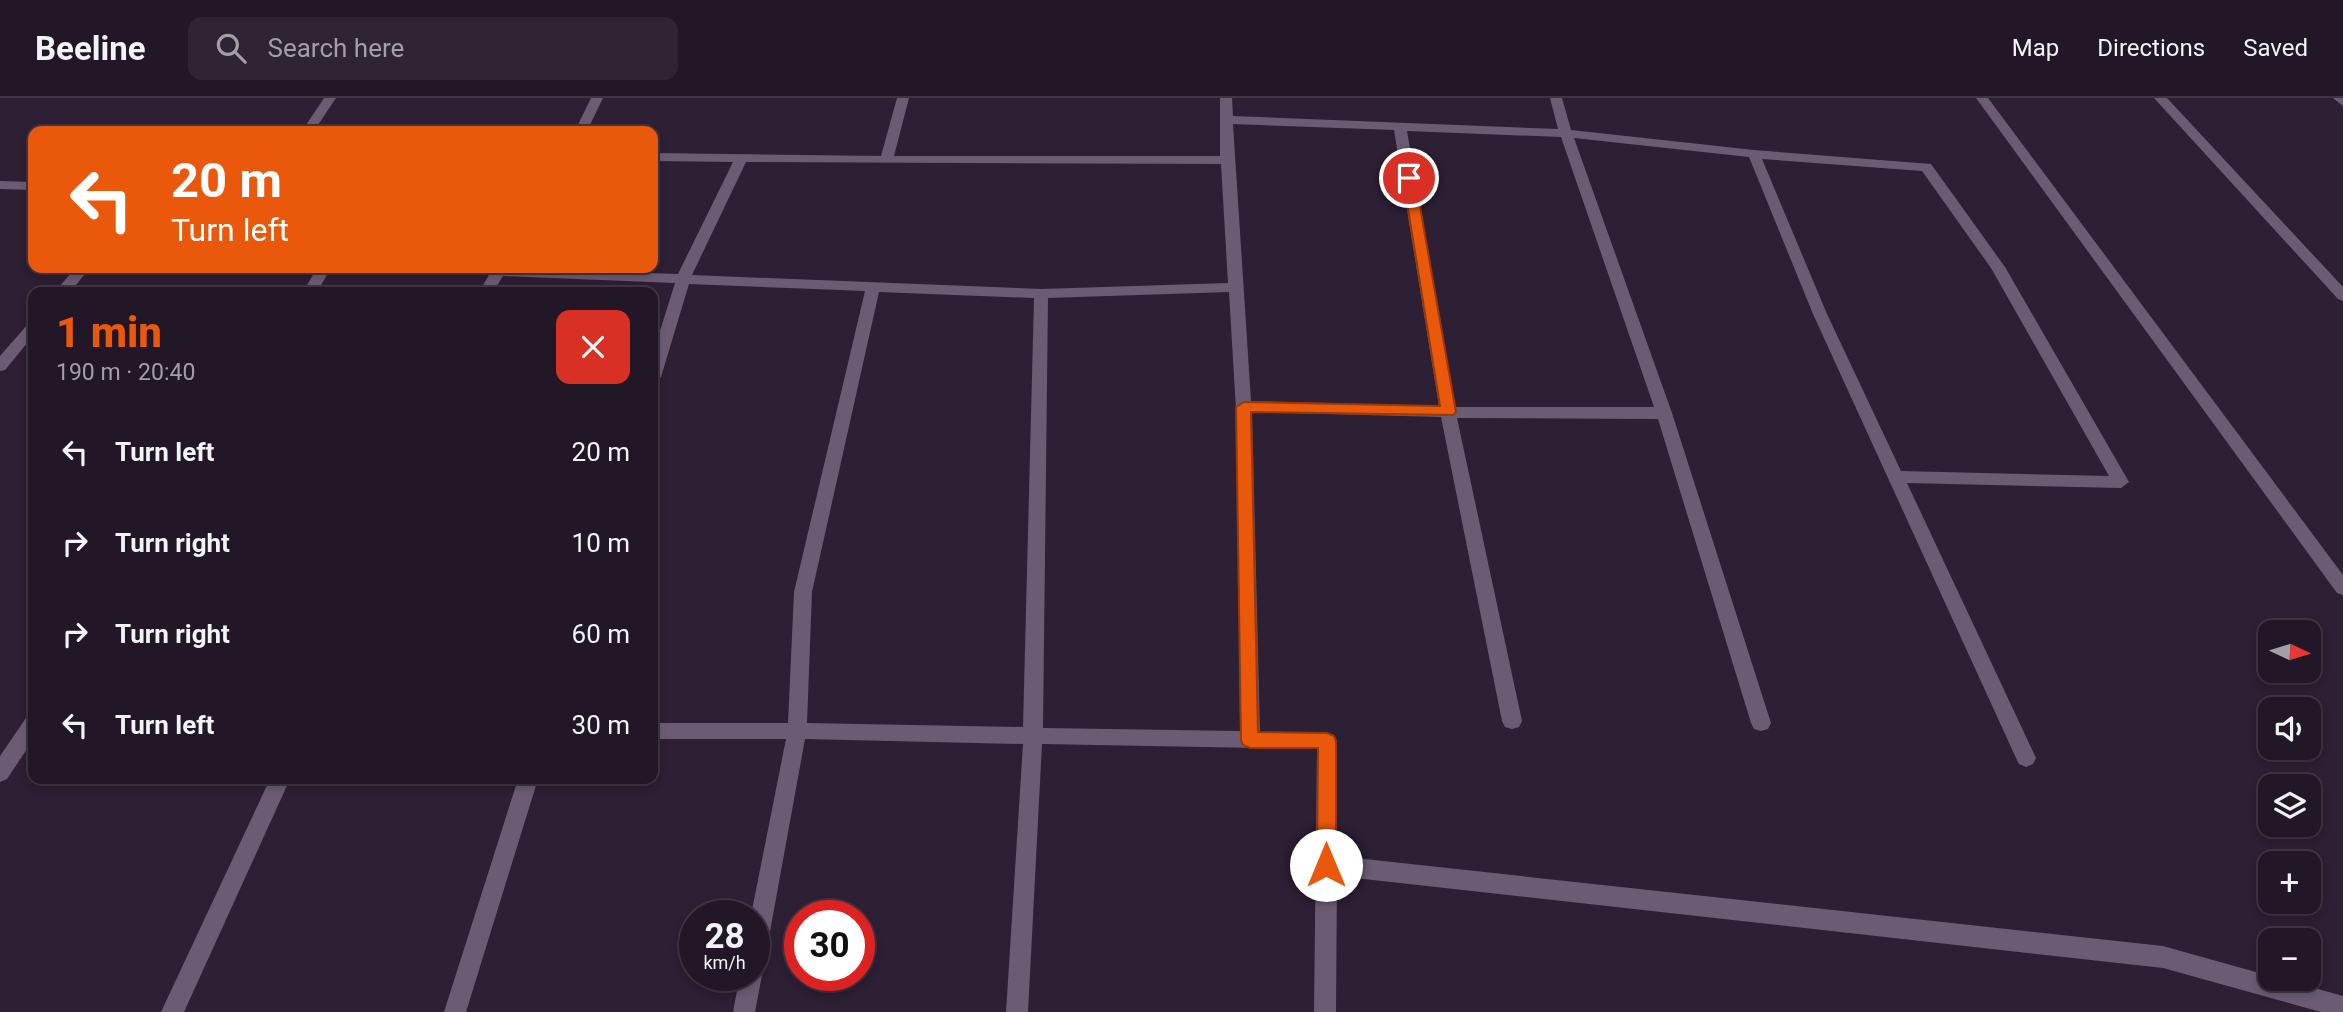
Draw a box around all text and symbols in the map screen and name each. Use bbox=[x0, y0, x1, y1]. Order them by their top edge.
search box bbox=[188, 17, 678, 80]
text: Beeline bbox=[35, 29, 146, 68]
icon: search bbox=[212, 29, 250, 67]
text: Search here bbox=[268, 33, 404, 63]
text: Map bbox=[2012, 34, 2059, 62]
text: Directions bbox=[2097, 34, 2205, 62]
text: Saved bbox=[2243, 34, 2308, 62]
pin bbox=[1379, 148, 1439, 208]
text: 20 m bbox=[171, 152, 282, 209]
icon: left bbox=[56, 154, 147, 245]
icon: arrive bbox=[1390, 159, 1428, 197]
text: Turn left bbox=[171, 211, 289, 249]
text: 1 min bbox=[56, 308, 162, 357]
button: close bbox=[556, 310, 630, 384]
text: 190 m · 20:40 bbox=[56, 359, 195, 386]
icon: left bbox=[56, 433, 94, 471]
text: Turn left bbox=[115, 437, 214, 467]
text: 20 m bbox=[572, 437, 630, 467]
icon: right bbox=[56, 524, 94, 562]
text: Turn right bbox=[115, 528, 230, 558]
text: 10 m bbox=[572, 528, 630, 558]
icon: right bbox=[56, 615, 94, 653]
text: Turn right bbox=[115, 619, 230, 649]
text: 60 m bbox=[572, 619, 630, 649]
north arrow bbox=[2258, 620, 2320, 682]
map controls bbox=[2258, 620, 2321, 991]
button: sound bbox=[2258, 697, 2321, 760]
icon: left bbox=[56, 706, 94, 744]
text: Turn left bbox=[115, 710, 214, 740]
text: 30 m bbox=[572, 710, 630, 740]
button: layers bbox=[2258, 774, 2321, 837]
position arrow bbox=[1289, 828, 1363, 902]
button: + bbox=[2258, 851, 2321, 914]
speed limit sign: 30 bbox=[784, 900, 875, 991]
text: 28 bbox=[704, 916, 745, 957]
button: − bbox=[2258, 928, 2321, 991]
text: km/h bbox=[703, 952, 746, 973]

